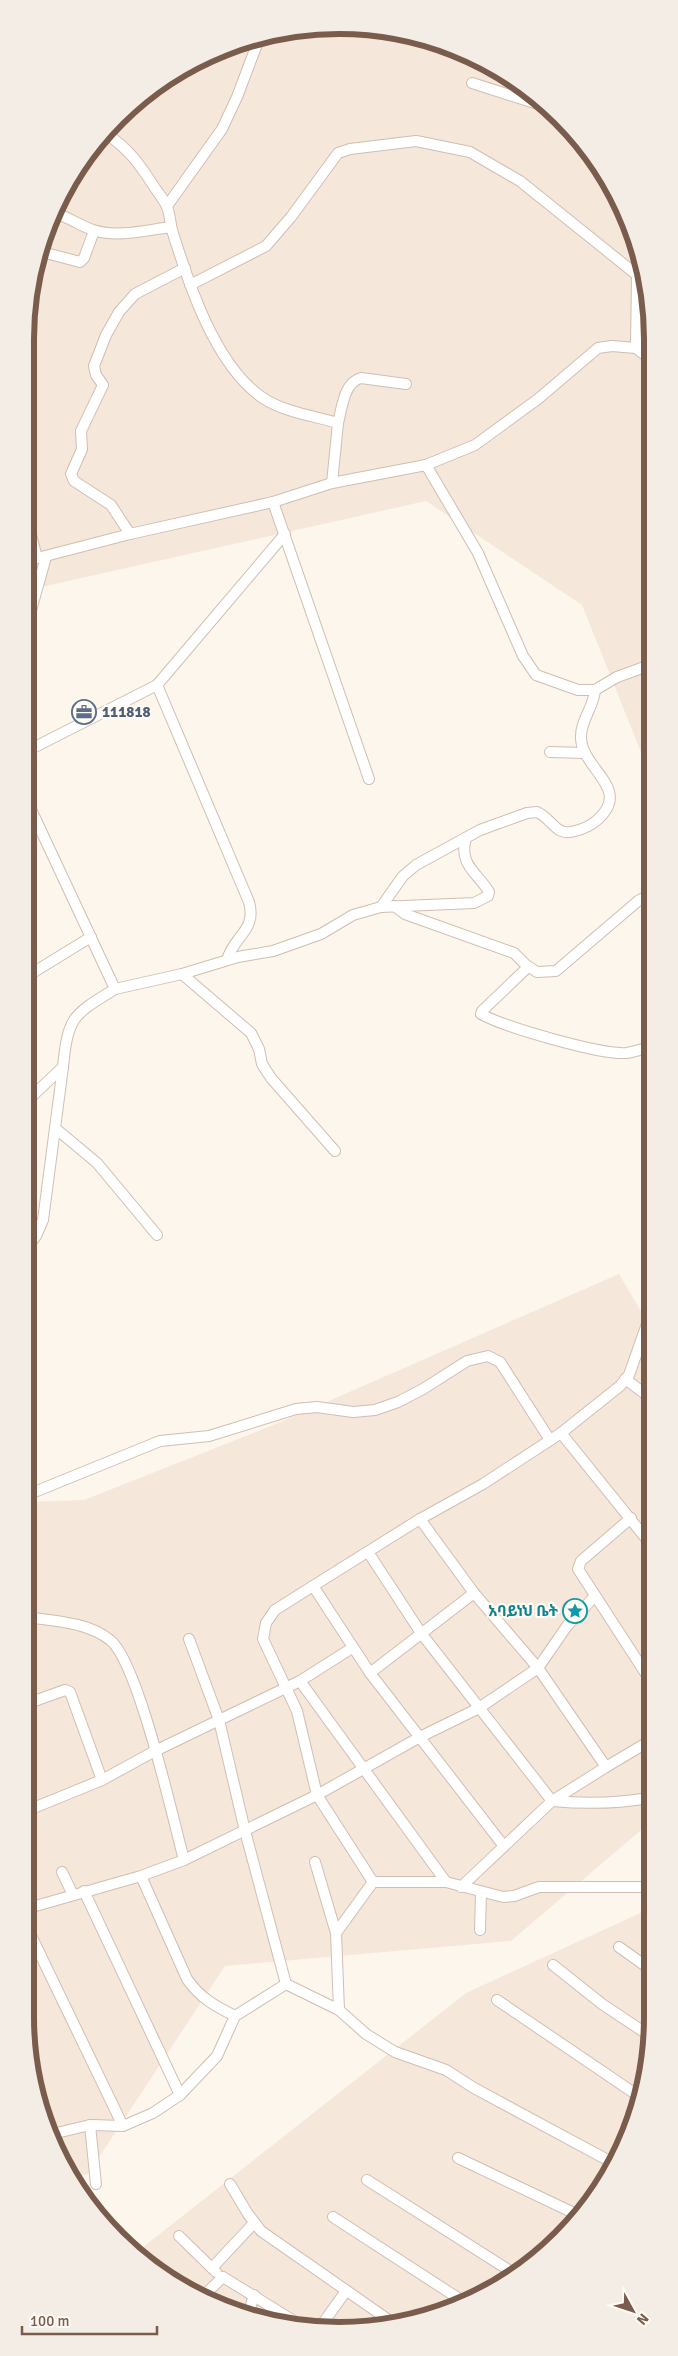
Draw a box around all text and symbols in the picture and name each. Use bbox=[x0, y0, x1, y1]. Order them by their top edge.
office icon: 111818 bbox=[71, 699, 97, 725]
place label: 111818 bbox=[102, 703, 151, 721]
place icon: አባይነህ ቤት bbox=[562, 1598, 588, 1624]
place label: አባይነህ ቤት bbox=[488, 1602, 559, 1620]
north arrow bbox=[608, 2286, 658, 2336]
scale bar bbox=[22, 2304, 158, 2336]
text: N bbox=[633, 2310, 652, 2328]
text: 100 m bbox=[30, 2312, 70, 2330]

